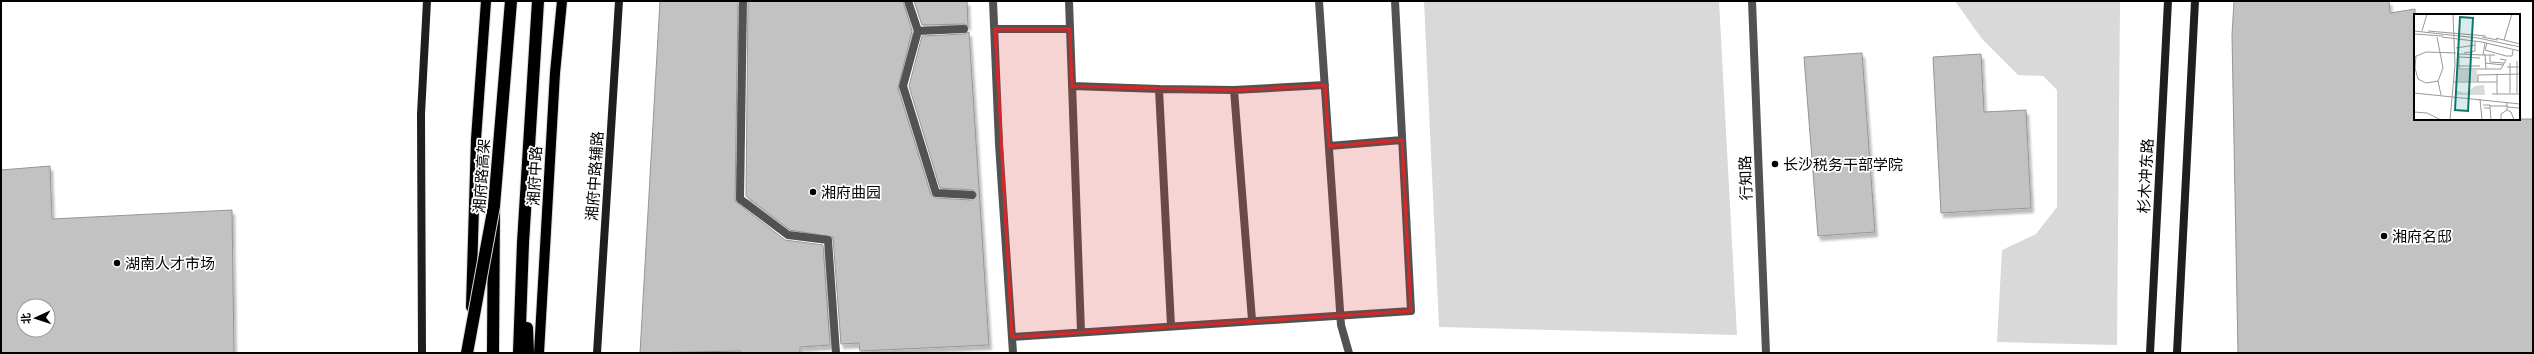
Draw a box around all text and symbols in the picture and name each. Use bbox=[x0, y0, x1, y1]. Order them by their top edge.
inset map bbox=[2414, 14, 2520, 120]
street label: 湘府中路辅路 bbox=[582, 130, 606, 222]
street label: 湘府路高架 bbox=[469, 138, 493, 214]
street label: 杉木冲东路 bbox=[2134, 138, 2156, 214]
street label: 湘府中路 bbox=[523, 146, 545, 206]
street label: 行知路 bbox=[1735, 155, 1755, 201]
place label: 长沙税务干部学院 bbox=[1783, 155, 1903, 173]
marker: 长沙税务干部学院 bbox=[1770, 159, 1780, 169]
place label: 湘府曲园 bbox=[821, 183, 881, 201]
marker: 湘府曲园 bbox=[808, 187, 818, 197]
place label: 湘府名邸 bbox=[2392, 227, 2452, 245]
marker: 湘府名邸 bbox=[2379, 231, 2389, 241]
place label: 湖南人才市场 bbox=[125, 254, 215, 272]
marker: 湖南人才市场 bbox=[112, 258, 122, 268]
north arrow bbox=[16, 298, 56, 338]
text: 北 bbox=[19, 313, 32, 324]

